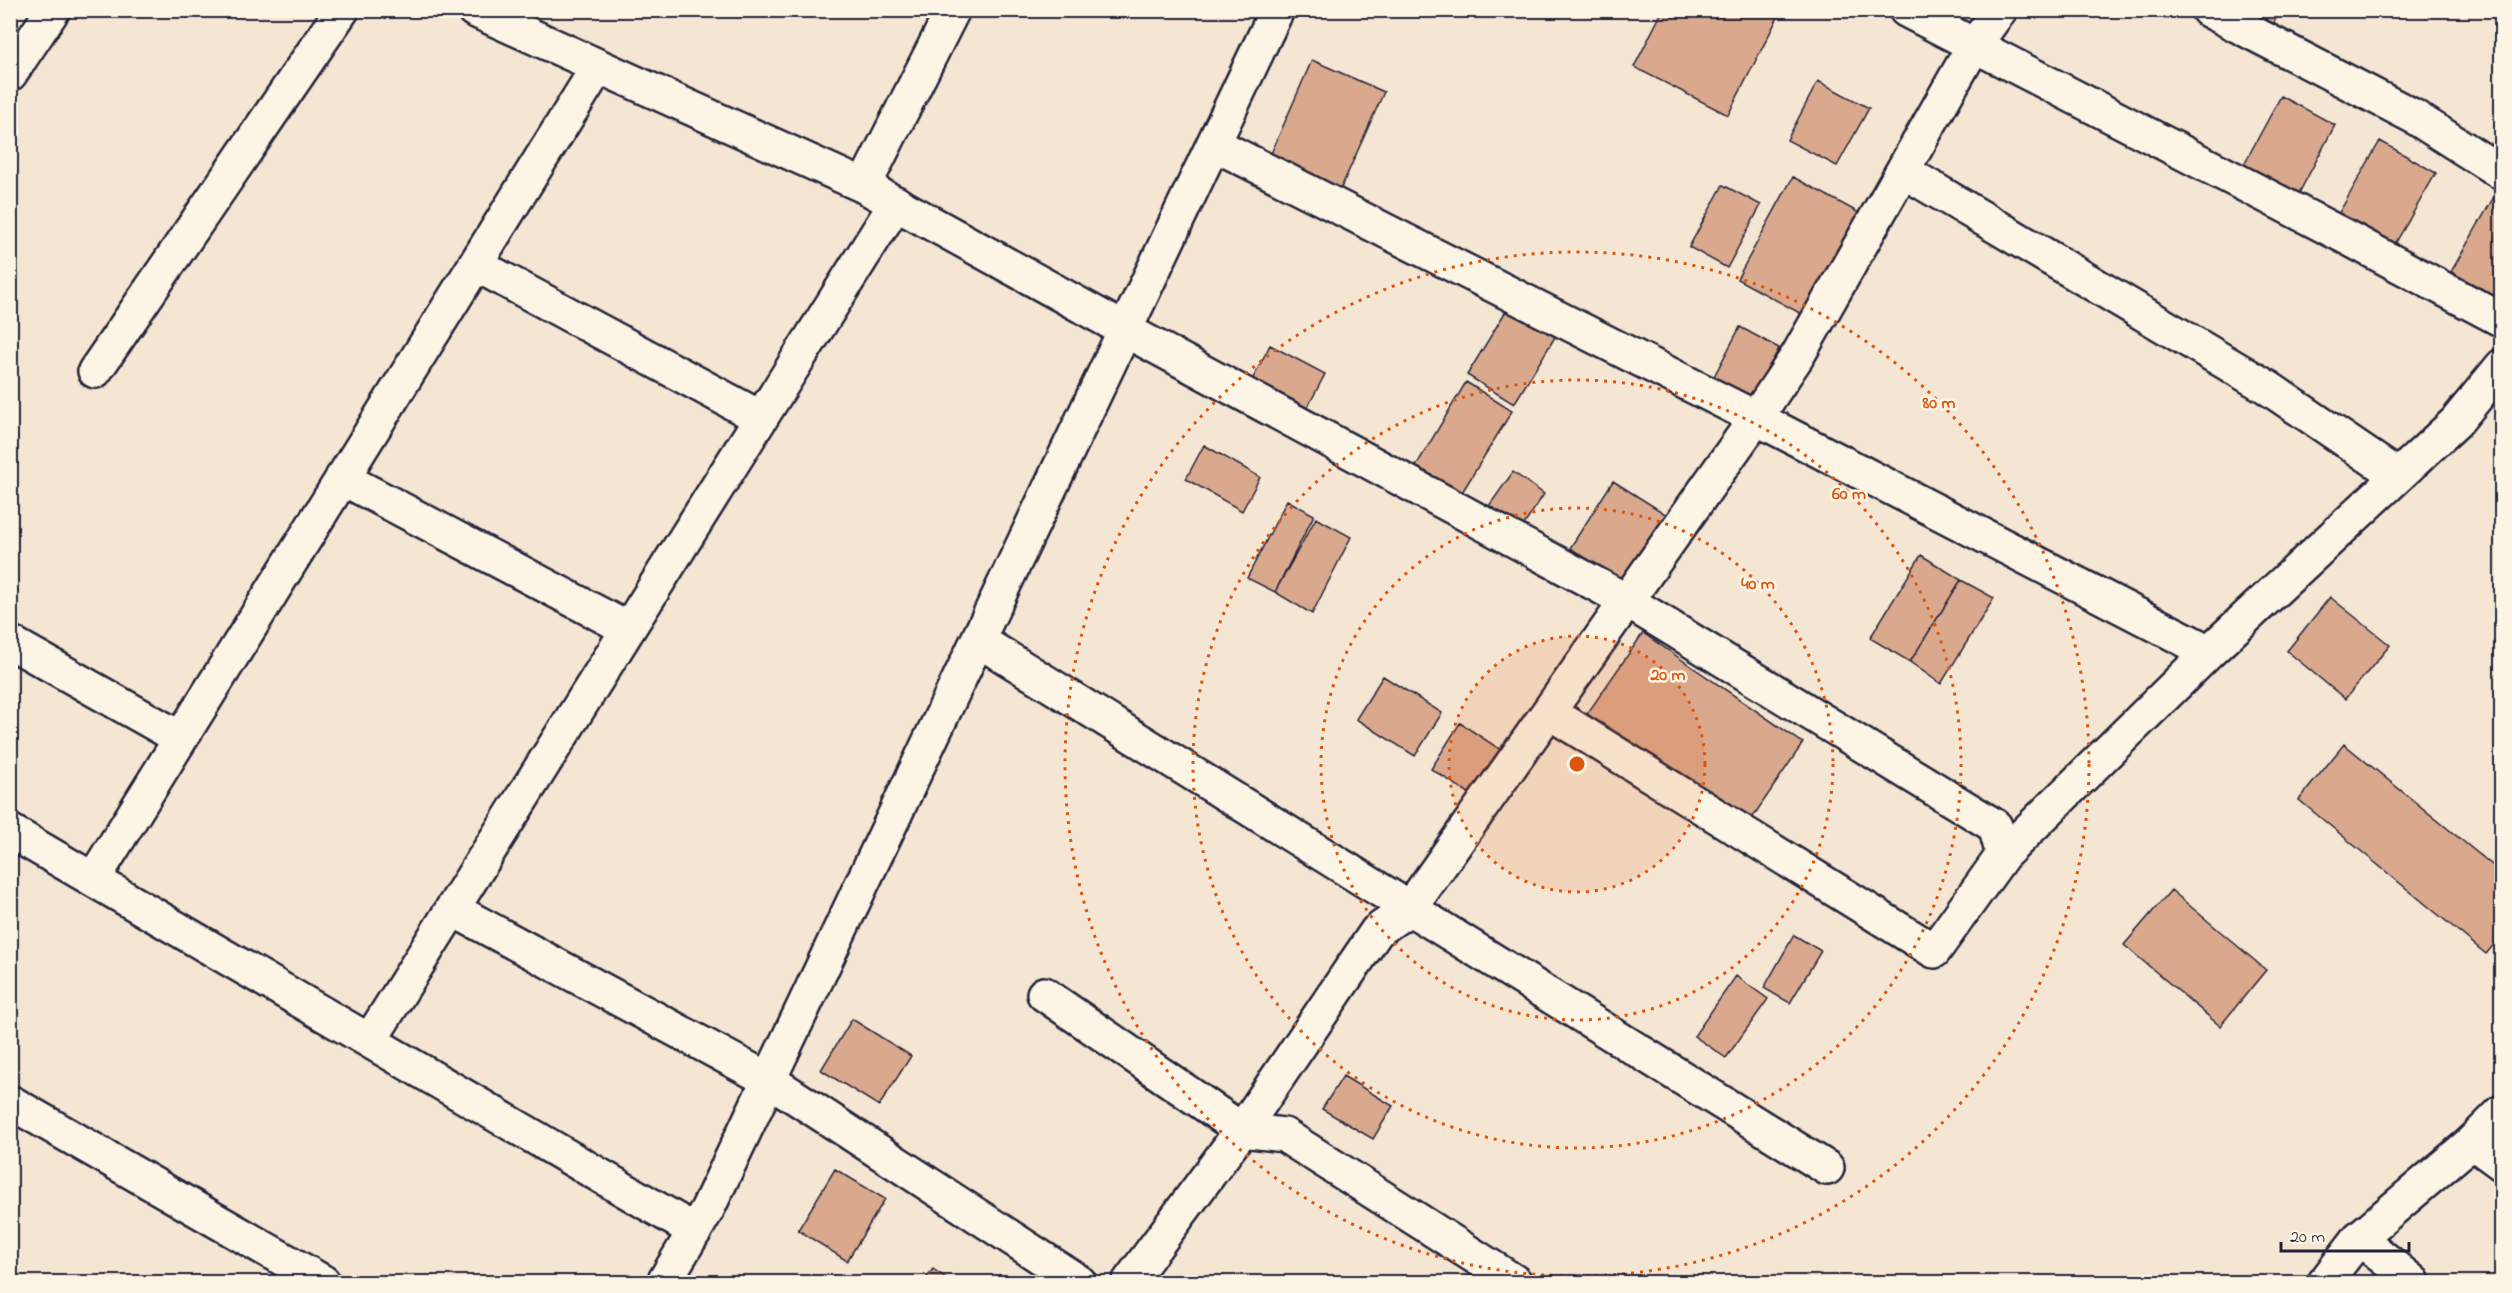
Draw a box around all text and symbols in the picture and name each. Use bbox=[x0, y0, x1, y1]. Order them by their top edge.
text: 80 m bbox=[1922, 391, 1956, 417]
text: 60 m bbox=[1832, 482, 1866, 508]
text: 40 m bbox=[1741, 572, 1775, 598]
text: 20 m bbox=[1649, 663, 1686, 689]
centre of rings bbox=[1567, 754, 1587, 774]
scale bar bbox=[2281, 1215, 2408, 1253]
text: 20 m bbox=[2290, 1225, 2325, 1251]

